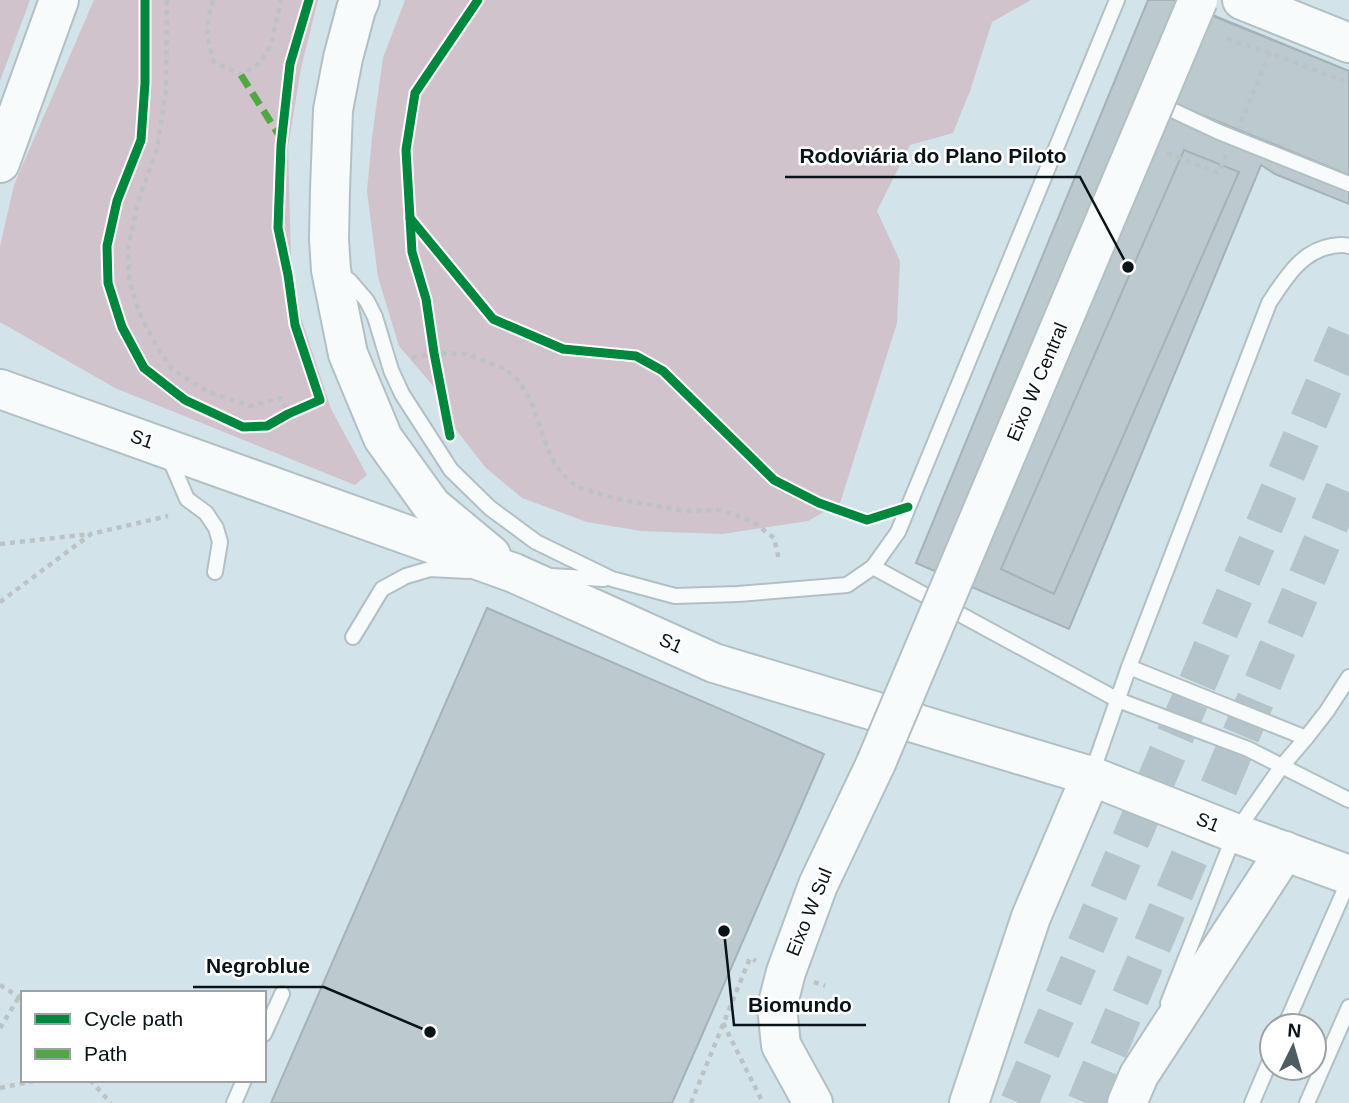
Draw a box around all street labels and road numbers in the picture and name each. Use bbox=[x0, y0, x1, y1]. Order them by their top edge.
street label: Eixo W Central bbox=[1003, 320, 1071, 444]
street label: S1 bbox=[128, 425, 156, 453]
street label: S1 bbox=[656, 629, 686, 657]
street label: S1 bbox=[1193, 808, 1223, 836]
street label: Eixo W Sul bbox=[782, 865, 836, 959]

